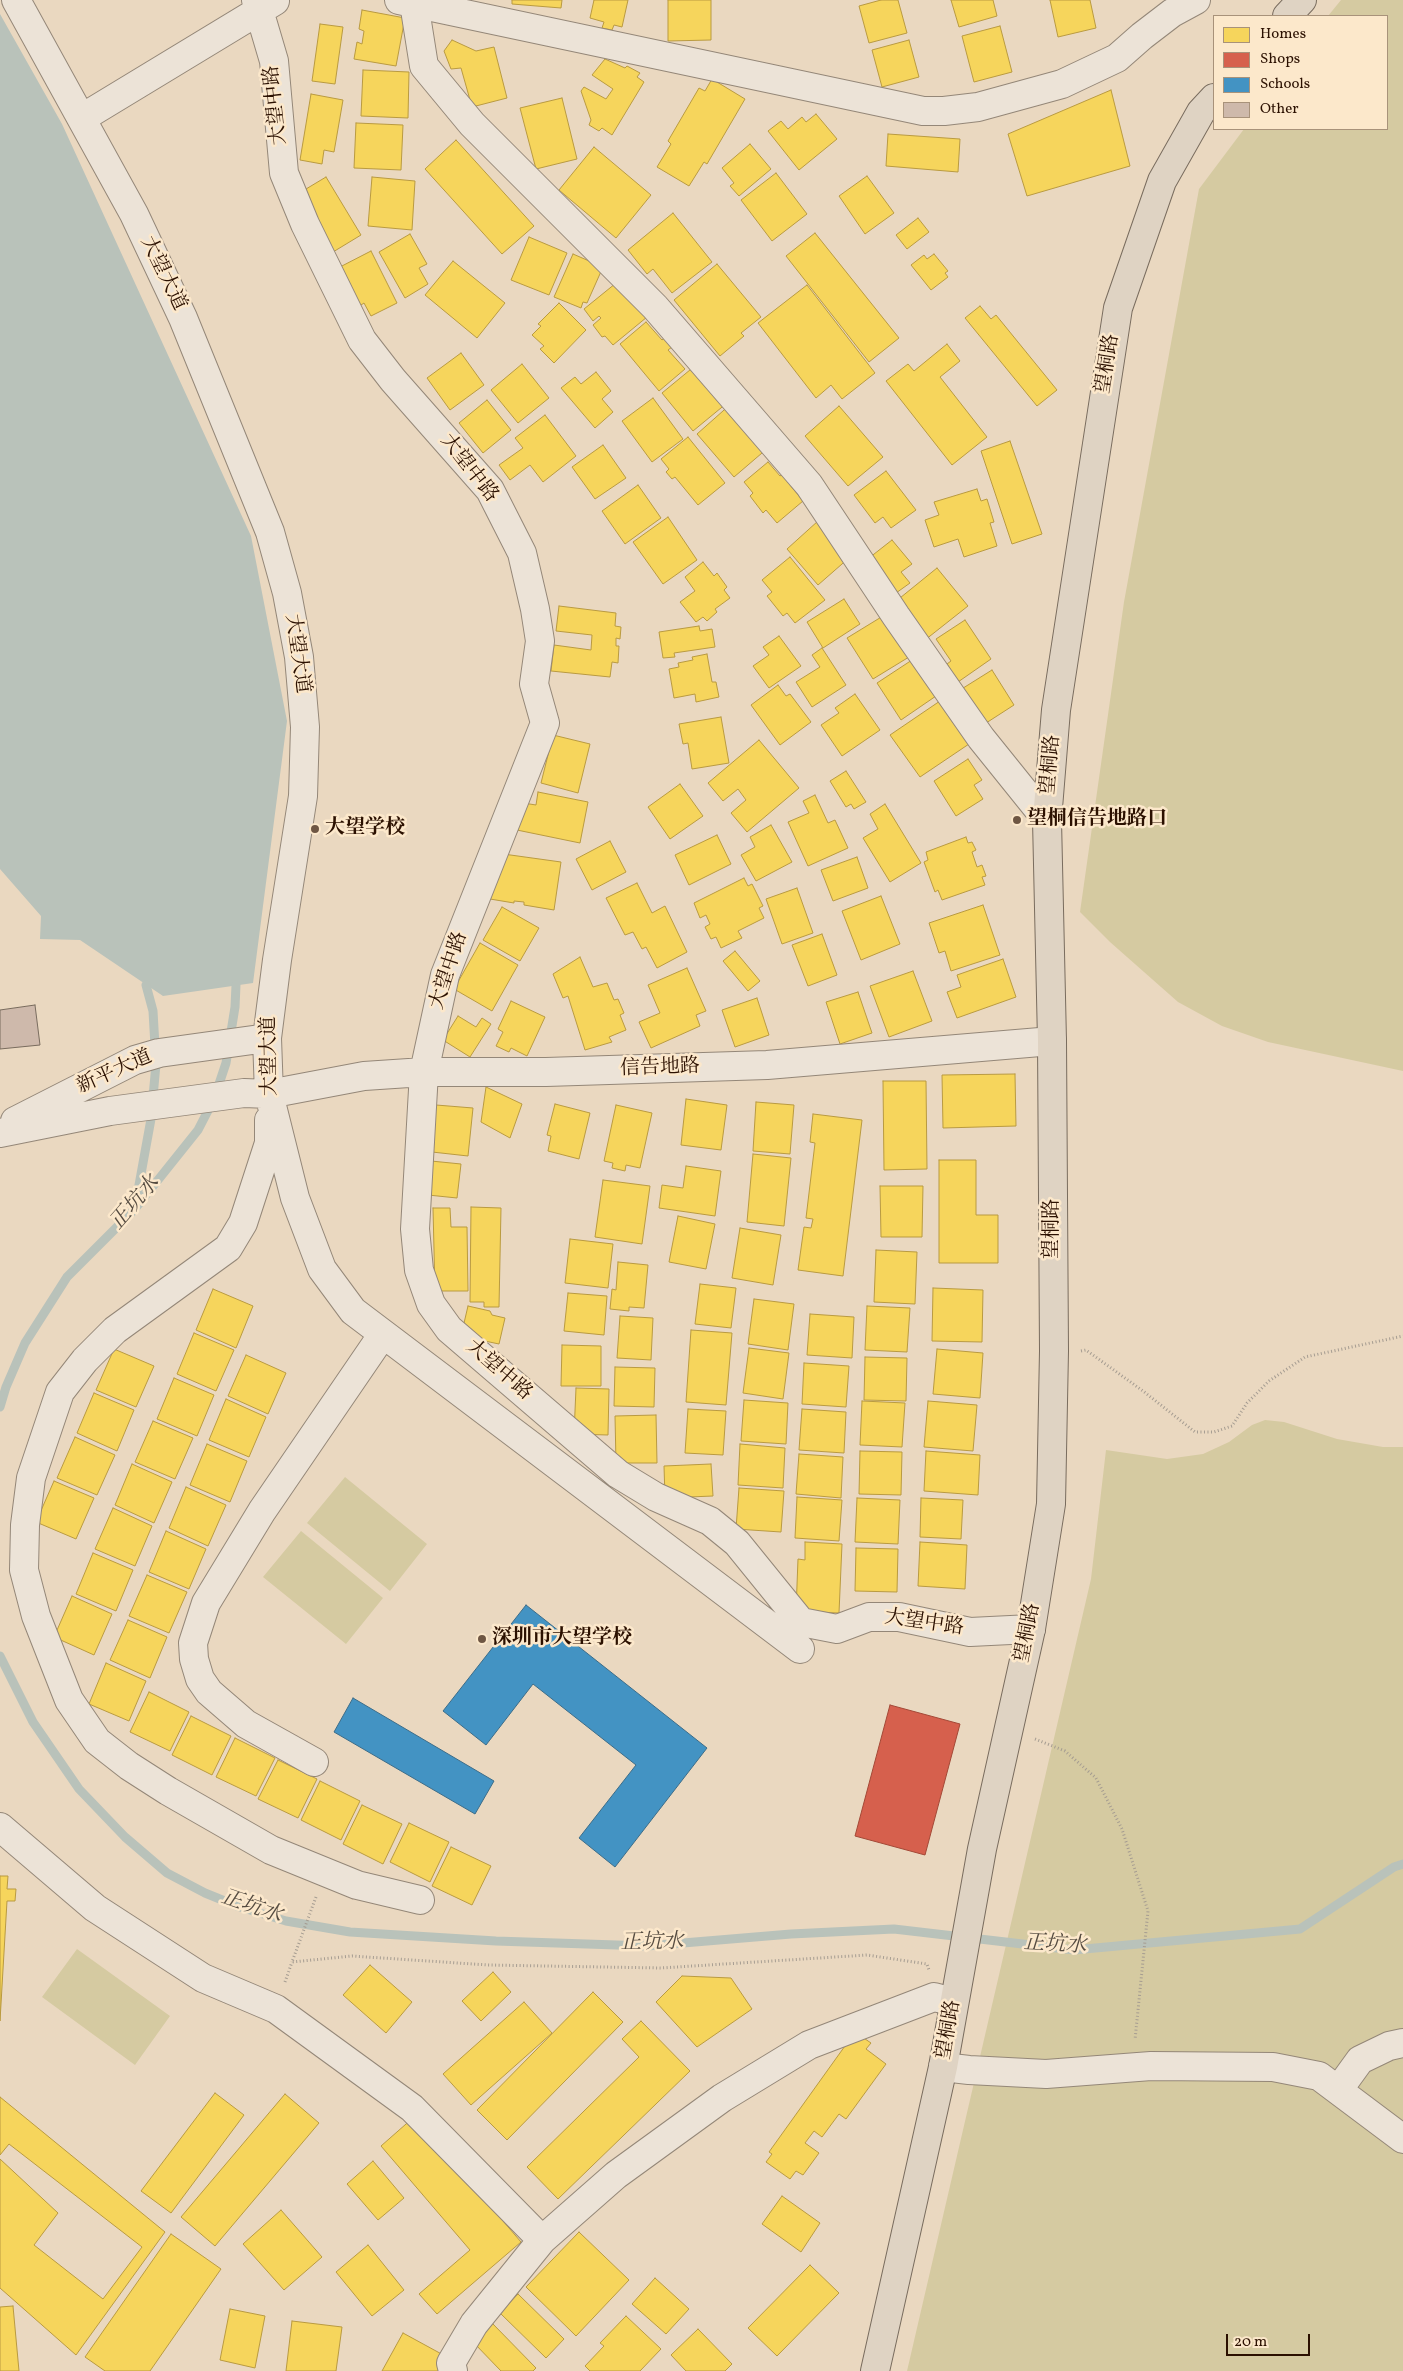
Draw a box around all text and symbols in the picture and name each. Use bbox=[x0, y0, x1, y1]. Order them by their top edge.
legend bbox=[1213, 15, 1388, 130]
text: Homes bbox=[1260, 24, 1306, 45]
text: Shops bbox=[1260, 49, 1300, 70]
street label: 大望中路 bbox=[261, 64, 293, 146]
text: Schools bbox=[1260, 74, 1310, 95]
text: Other bbox=[1260, 99, 1299, 120]
street label: 大望大道 bbox=[134, 233, 190, 315]
street label: 望桐路 bbox=[1092, 332, 1126, 396]
street label: 大望中路 bbox=[434, 430, 502, 508]
street label: 大望大道 bbox=[279, 613, 313, 695]
street label: 望桐路 bbox=[1037, 734, 1067, 796]
place label: 望桐信告地路口 bbox=[1027, 808, 1167, 832]
marker: 望桐信告地路口 bbox=[1011, 814, 1023, 826]
place label: 大望学校 bbox=[325, 817, 405, 841]
marker: 大望学校 bbox=[309, 823, 321, 835]
street label: 大望中路 bbox=[426, 929, 474, 1013]
street label: 大望大道 bbox=[258, 1016, 284, 1096]
street label: 新平大道 bbox=[74, 1046, 156, 1100]
street label: 信告地路 bbox=[620, 1056, 700, 1082]
water label: 正坑水 bbox=[106, 1172, 166, 1236]
street label: 望桐路 bbox=[1041, 1199, 1065, 1259]
street label: 大望中路 bbox=[460, 1336, 536, 1406]
street label: 望桐路 bbox=[1011, 1601, 1047, 1665]
street label: 大望中路 bbox=[883, 1607, 965, 1641]
place label: 深圳市大望学校 bbox=[492, 1627, 632, 1651]
marker: 深圳市大望学校 bbox=[476, 1633, 488, 1645]
water label: 正坑水 bbox=[217, 1886, 285, 1930]
water label: 正坑水 bbox=[620, 1931, 684, 1957]
water label: 正坑水 bbox=[1023, 1932, 1087, 1960]
street label: 望桐路 bbox=[933, 1998, 967, 2062]
scale bar bbox=[1228, 2324, 1312, 2356]
text: 20 m bbox=[1234, 2332, 1267, 2353]

